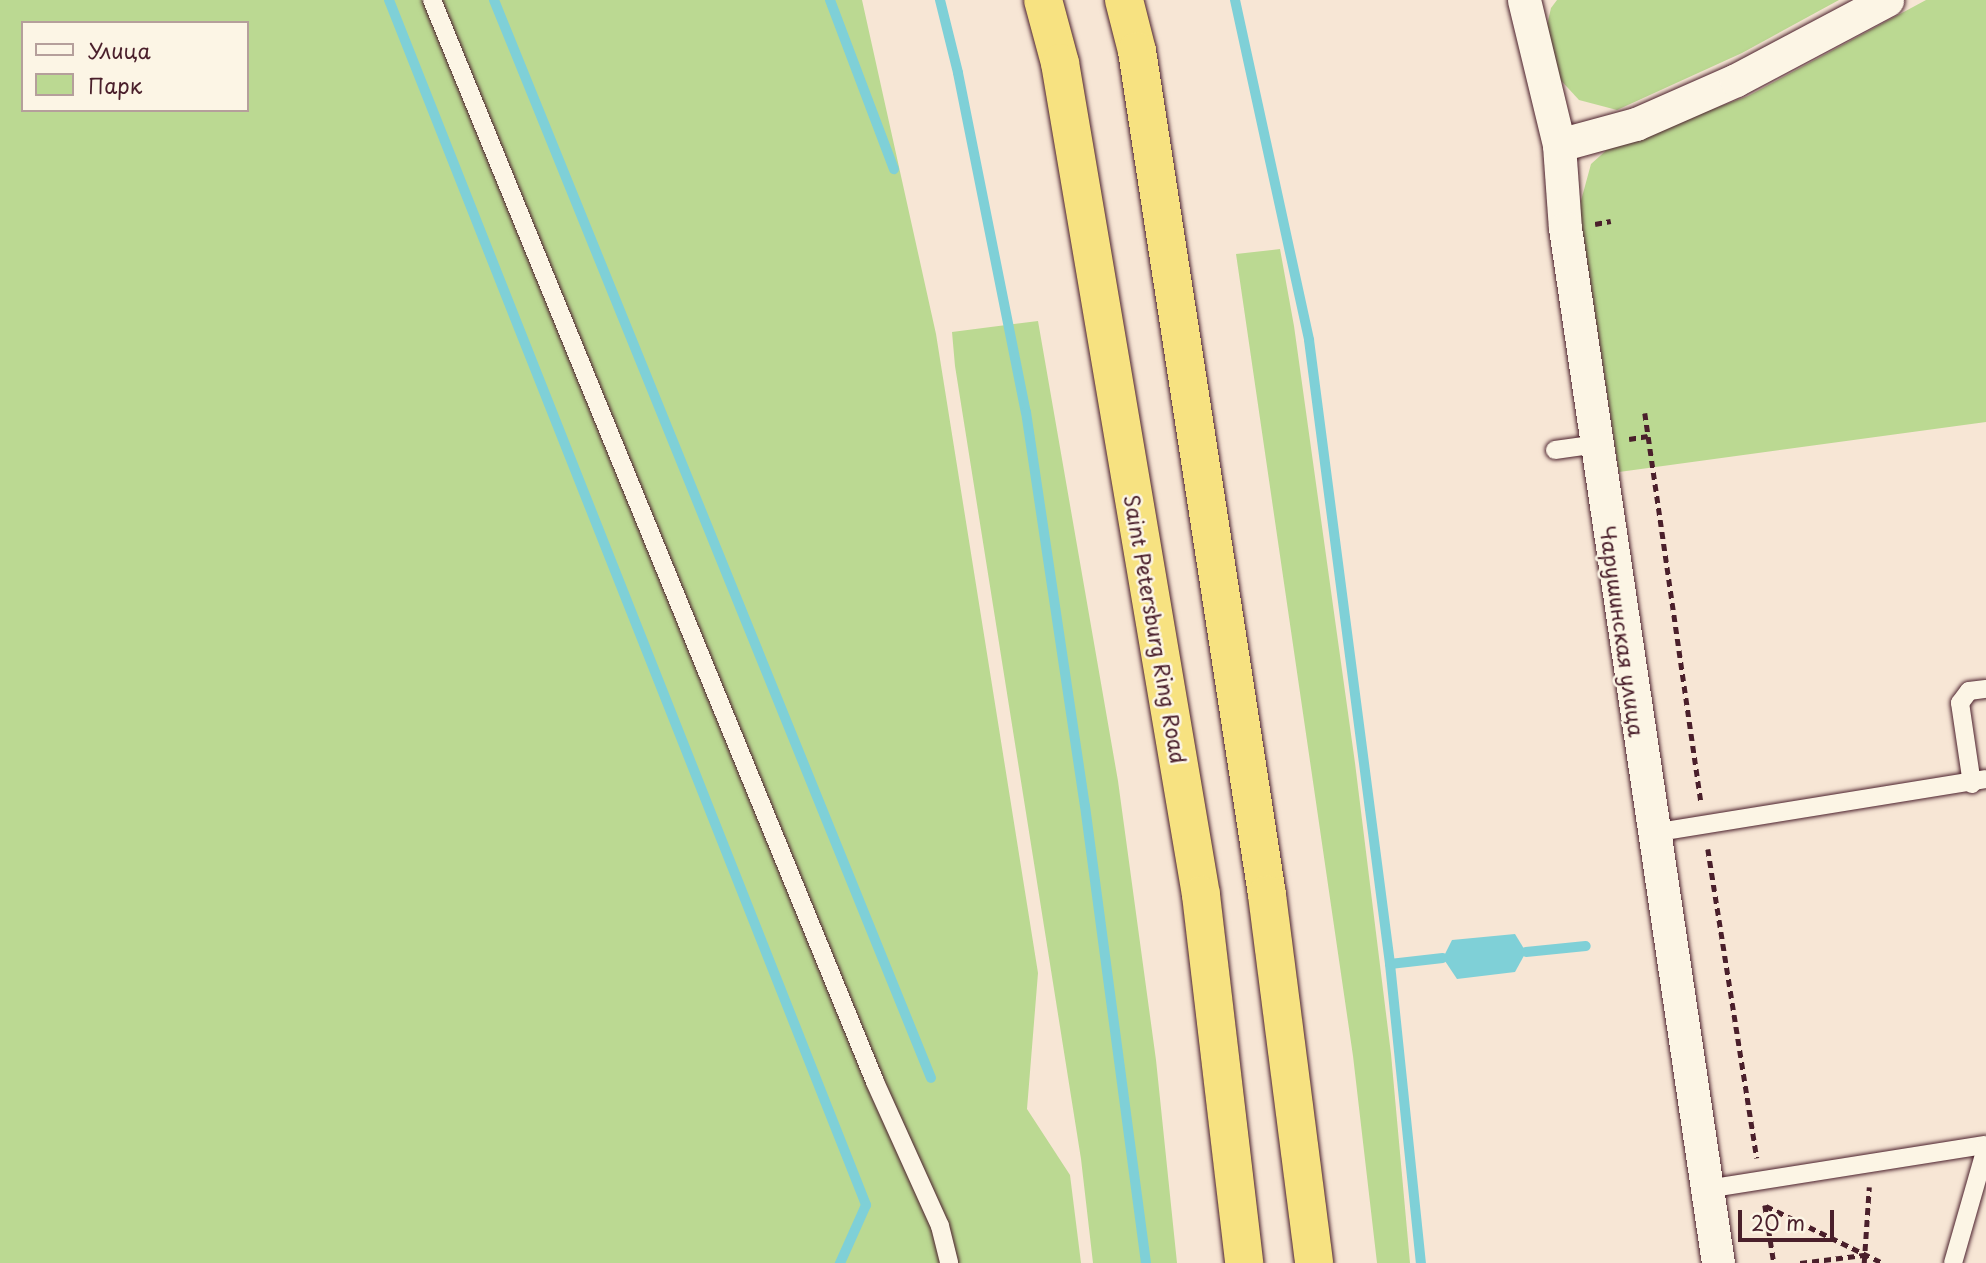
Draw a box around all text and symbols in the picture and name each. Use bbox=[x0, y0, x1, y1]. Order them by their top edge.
legend bbox=[21, 21, 248, 112]
text: Улица bbox=[88, 34, 151, 66]
text: Парк bbox=[88, 69, 142, 101]
street label: Saint Petersburg Ring Road bbox=[1120, 491, 1192, 767]
street label: Чарушинская улица bbox=[1596, 524, 1650, 738]
scale bar bbox=[1741, 1196, 1837, 1240]
text: 20 m bbox=[1751, 1206, 1805, 1238]

